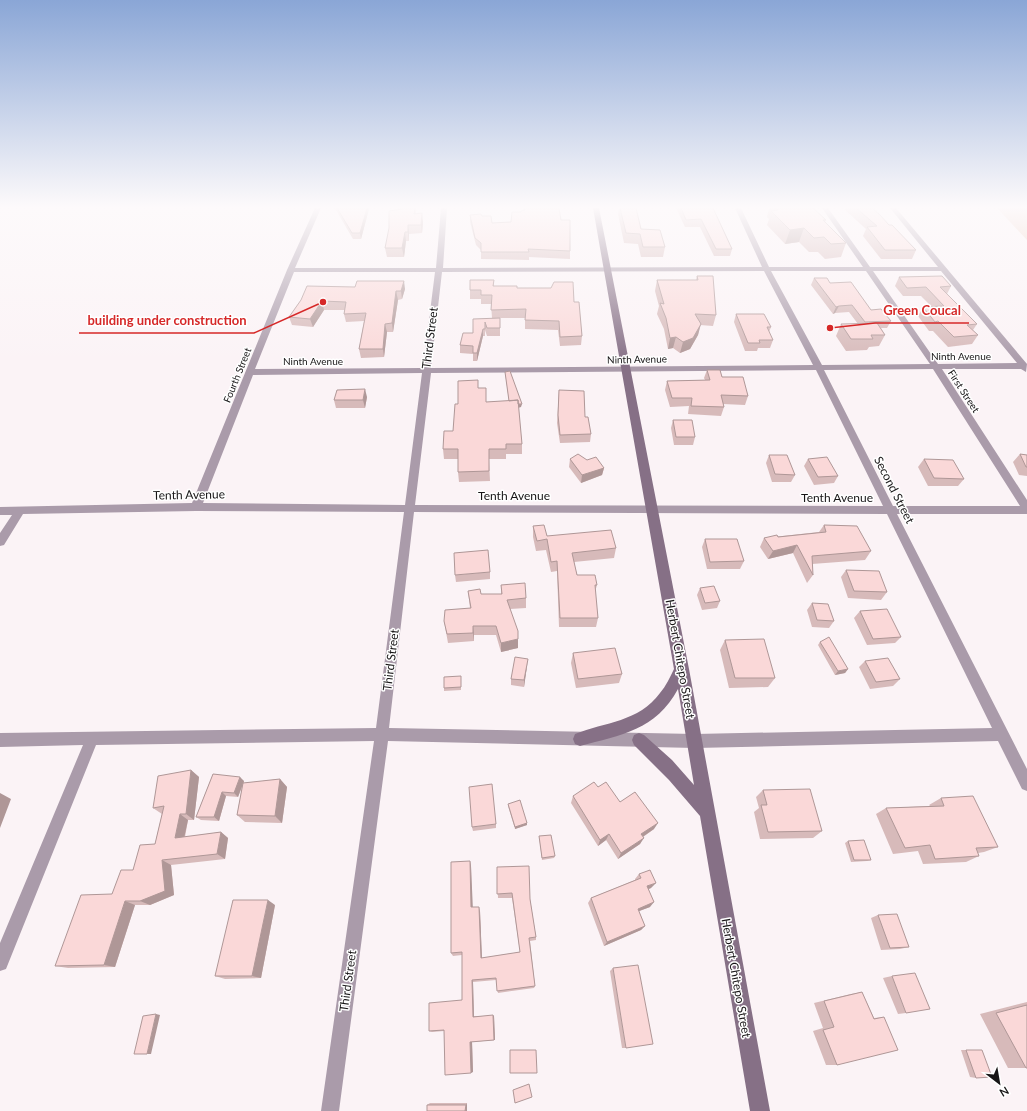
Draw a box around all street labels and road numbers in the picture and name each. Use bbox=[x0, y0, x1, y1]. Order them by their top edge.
street label: Third Street bbox=[418, 306, 441, 370]
street label: Fourth Street bbox=[221, 345, 254, 404]
street label: Ninth Avenue bbox=[931, 350, 991, 362]
street label: Ninth Avenue bbox=[607, 352, 667, 366]
street label: Ninth Avenue bbox=[283, 355, 343, 367]
street label: First Street bbox=[946, 367, 982, 415]
street label: Second Street bbox=[871, 454, 918, 526]
street label: Tenth Avenue bbox=[153, 486, 225, 503]
street label: Tenth Avenue bbox=[478, 488, 550, 503]
street label: Tenth Avenue bbox=[801, 490, 873, 505]
street label: Herbert Chitepo Street bbox=[663, 598, 698, 720]
street label: Third Street bbox=[379, 628, 402, 692]
street label: Herbert Chitepo Street bbox=[719, 917, 754, 1039]
street label: Third Street bbox=[336, 948, 359, 1013]

